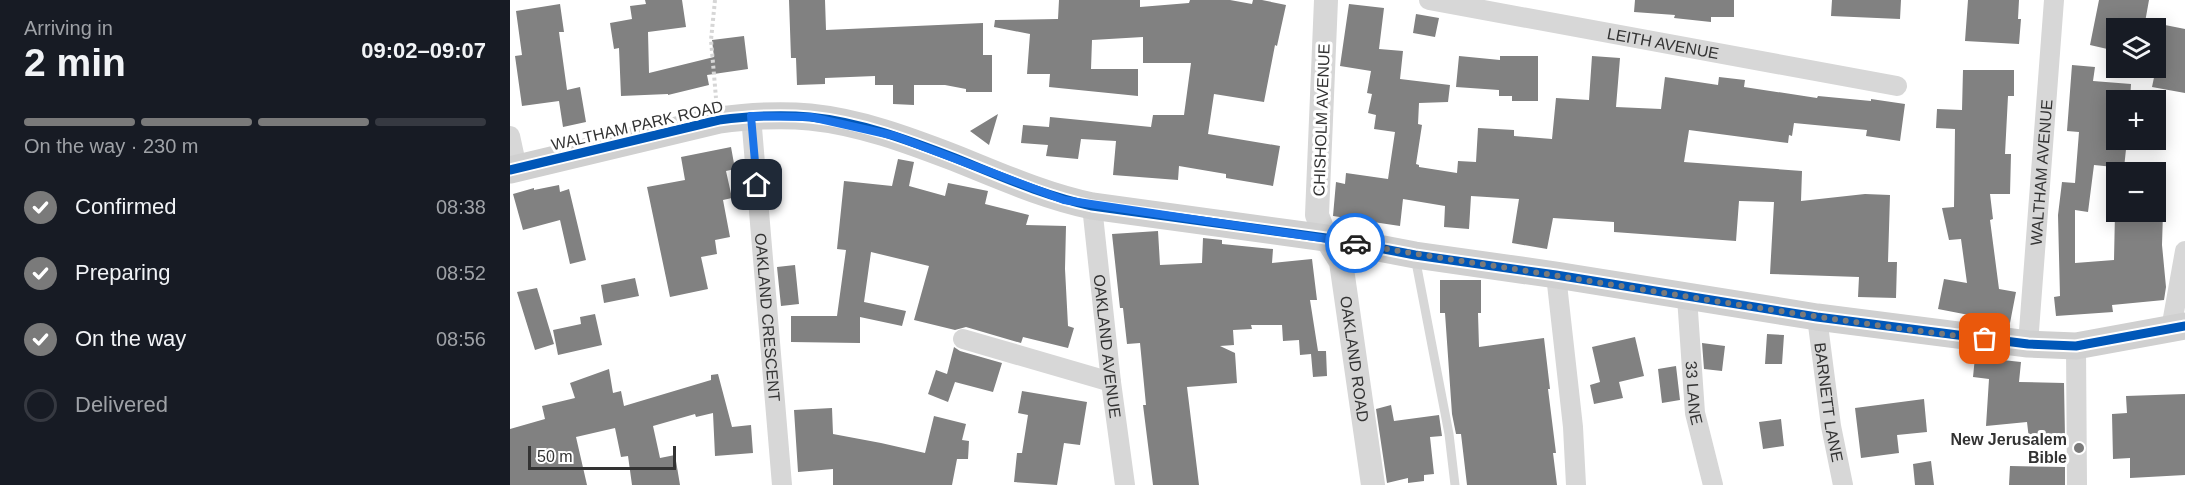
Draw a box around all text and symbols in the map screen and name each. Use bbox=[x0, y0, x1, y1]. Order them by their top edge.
text: Arriving in bbox=[24, 17, 113, 39]
map controls bbox=[2106, 18, 2166, 222]
button: layers bbox=[2106, 18, 2166, 78]
street label: LEITH AVENUE bbox=[1606, 25, 1720, 62]
text: 09:02–09:07 bbox=[361, 38, 486, 63]
text: 2 min bbox=[24, 41, 126, 84]
street label: CHISHOLM AVENUE bbox=[1310, 43, 1333, 197]
button: + bbox=[2106, 90, 2166, 150]
street label: WALTHAM PARK ROAD bbox=[550, 97, 725, 154]
street label: WALTHAM AVENUE bbox=[2027, 99, 2055, 246]
text: On the way · 230 m bbox=[24, 135, 199, 157]
pin bbox=[731, 159, 782, 210]
button: − bbox=[2106, 162, 2166, 222]
icon: home bbox=[740, 168, 773, 201]
icon: check bbox=[24, 191, 57, 224]
text: Confirmed bbox=[75, 194, 176, 219]
text: 08:38 bbox=[436, 196, 486, 218]
courier bbox=[1325, 213, 1385, 273]
icon: car bbox=[1339, 227, 1372, 260]
street label: OAKLAND CRESCENT bbox=[752, 232, 783, 402]
icon: check bbox=[24, 257, 57, 290]
text: Preparing bbox=[75, 260, 170, 285]
text: 08:52 bbox=[436, 262, 486, 284]
street label: OAKLAND AVENUE bbox=[1090, 273, 1124, 419]
street label: OAKLAND ROAD bbox=[1337, 295, 1372, 423]
pin bbox=[1959, 313, 2010, 364]
icon: bag bbox=[1968, 322, 2001, 355]
icon: check bbox=[24, 323, 57, 356]
text: On the way bbox=[75, 326, 186, 351]
text: 08:56 bbox=[436, 328, 486, 350]
street label: BARNETT LANE bbox=[1811, 341, 1846, 464]
street label: 33 LANE bbox=[1682, 360, 1706, 427]
text: Delivered bbox=[75, 392, 168, 417]
place label: New Jerusalem Bible bbox=[1950, 431, 2067, 466]
marker: New Jerusalem Bible bbox=[2072, 441, 2086, 455]
scale bar bbox=[528, 443, 676, 470]
text: 50 m bbox=[537, 448, 573, 465]

